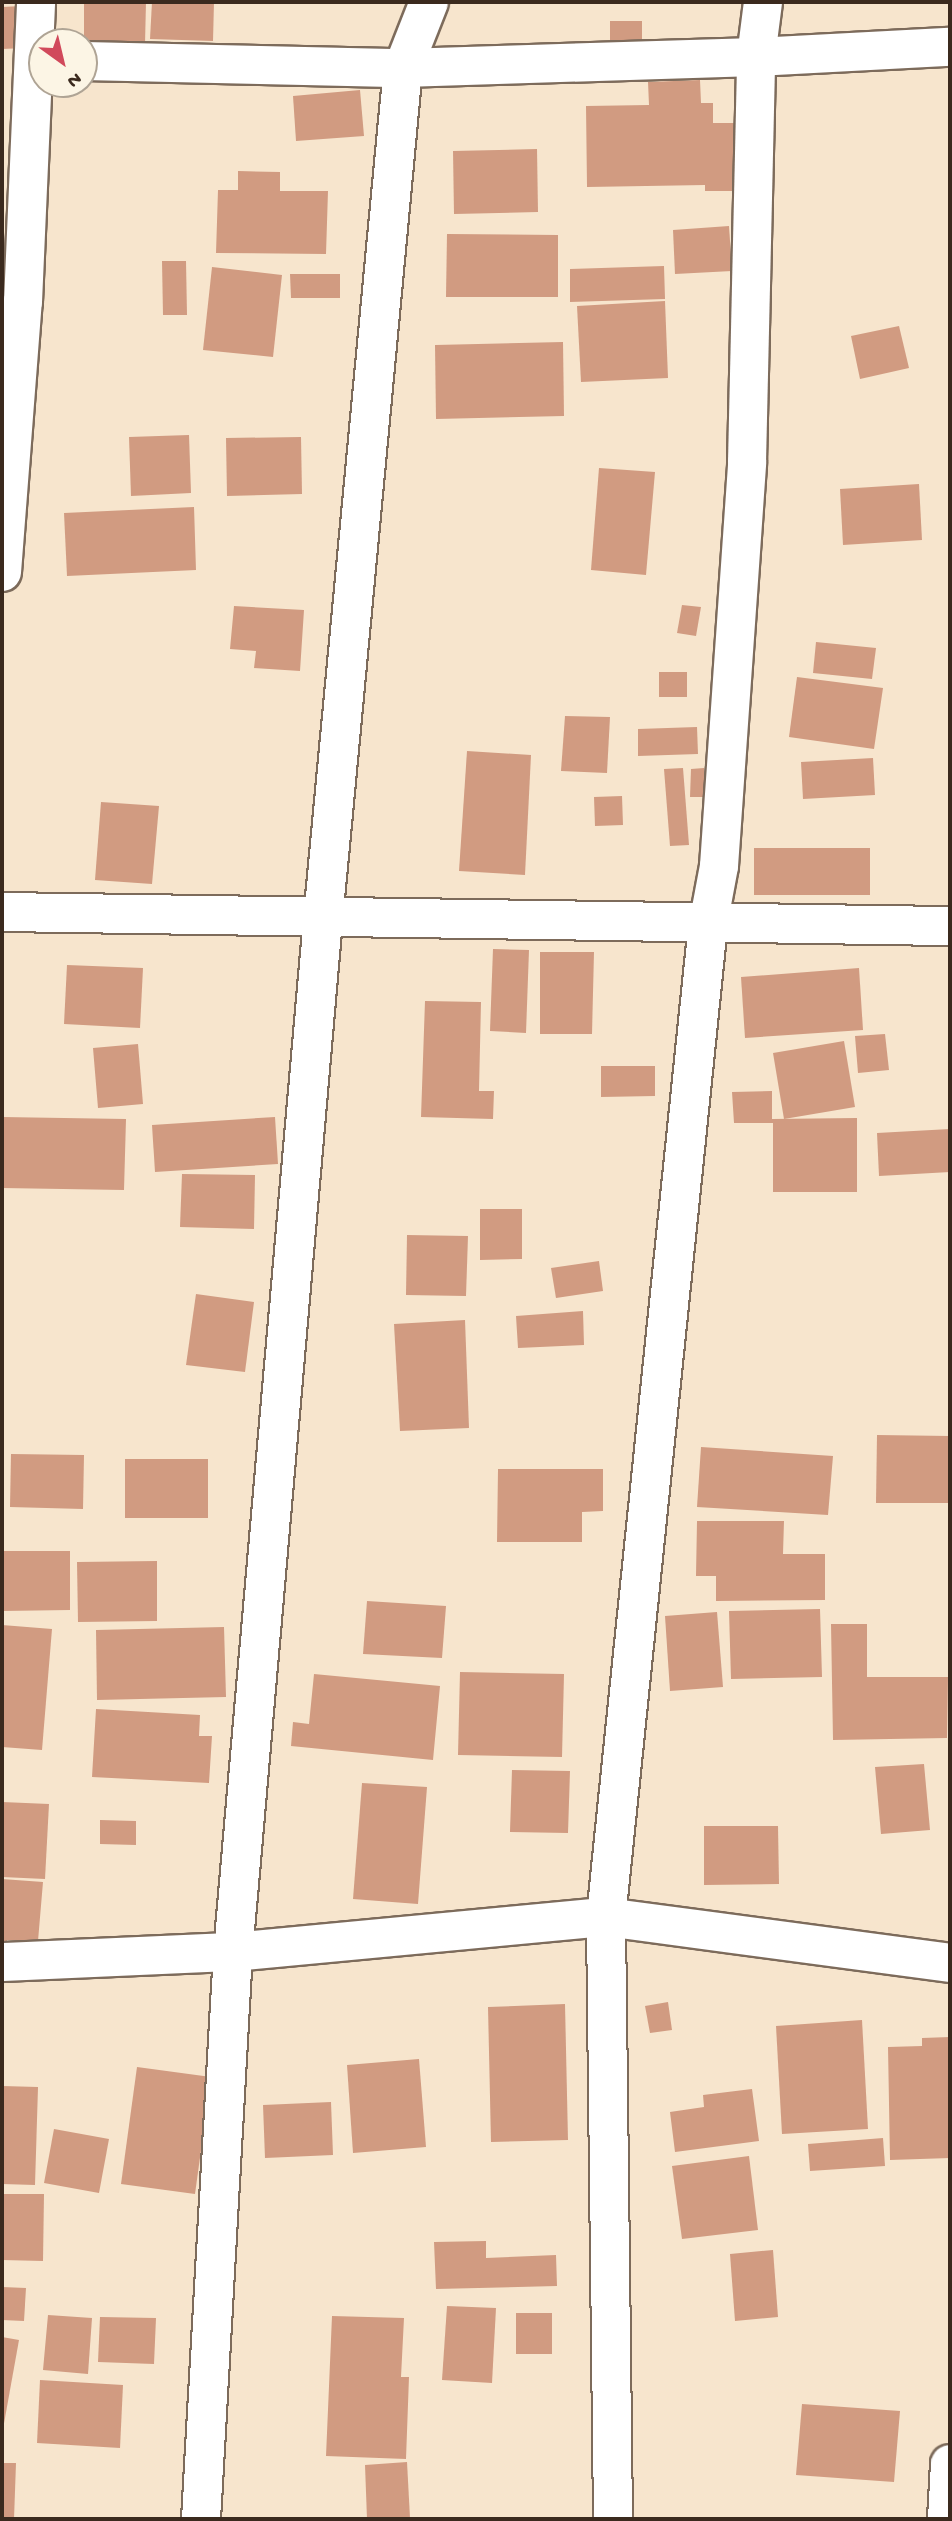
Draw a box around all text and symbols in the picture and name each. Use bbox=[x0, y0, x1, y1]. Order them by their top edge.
north arrow bbox=[28, 28, 98, 98]
text: N bbox=[62, 66, 85, 92]

